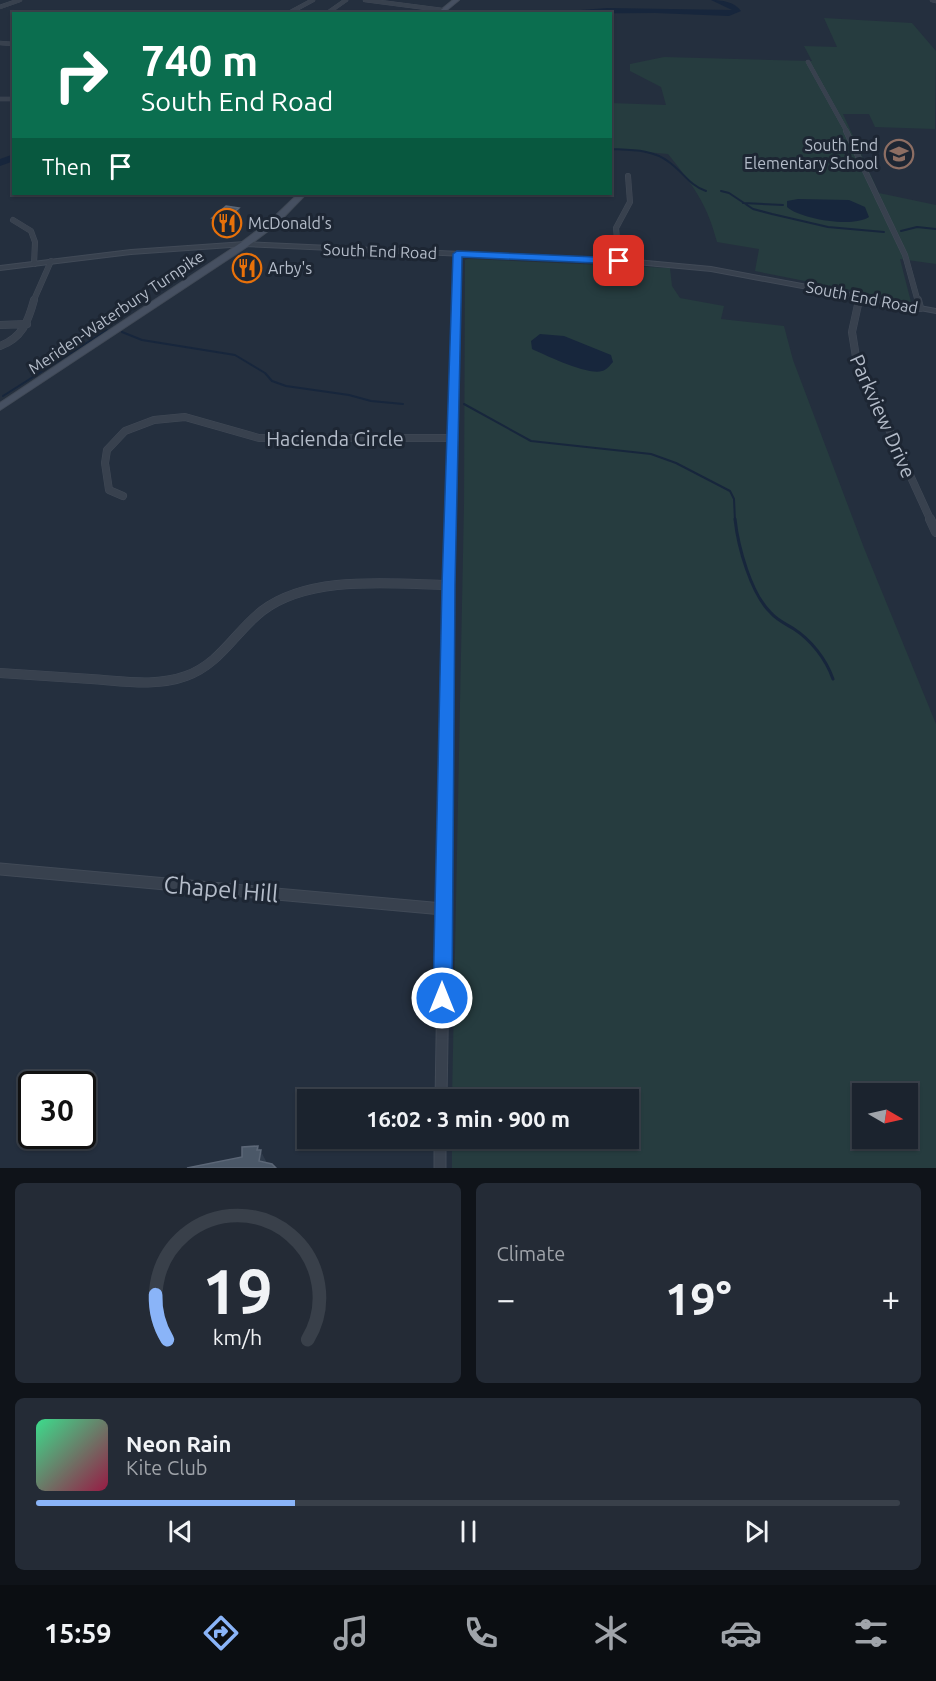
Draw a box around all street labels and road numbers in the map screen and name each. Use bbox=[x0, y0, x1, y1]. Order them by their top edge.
street label: South End Road bbox=[323, 240, 437, 262]
street label: Meriden-Waterbury Turnpike bbox=[25, 247, 207, 377]
street label: South End Road bbox=[804, 277, 920, 317]
street label: Parkview Drive bbox=[845, 351, 921, 481]
street label: Hacienda Circle bbox=[266, 427, 404, 450]
street label: Chapel Hill bbox=[163, 871, 279, 907]

